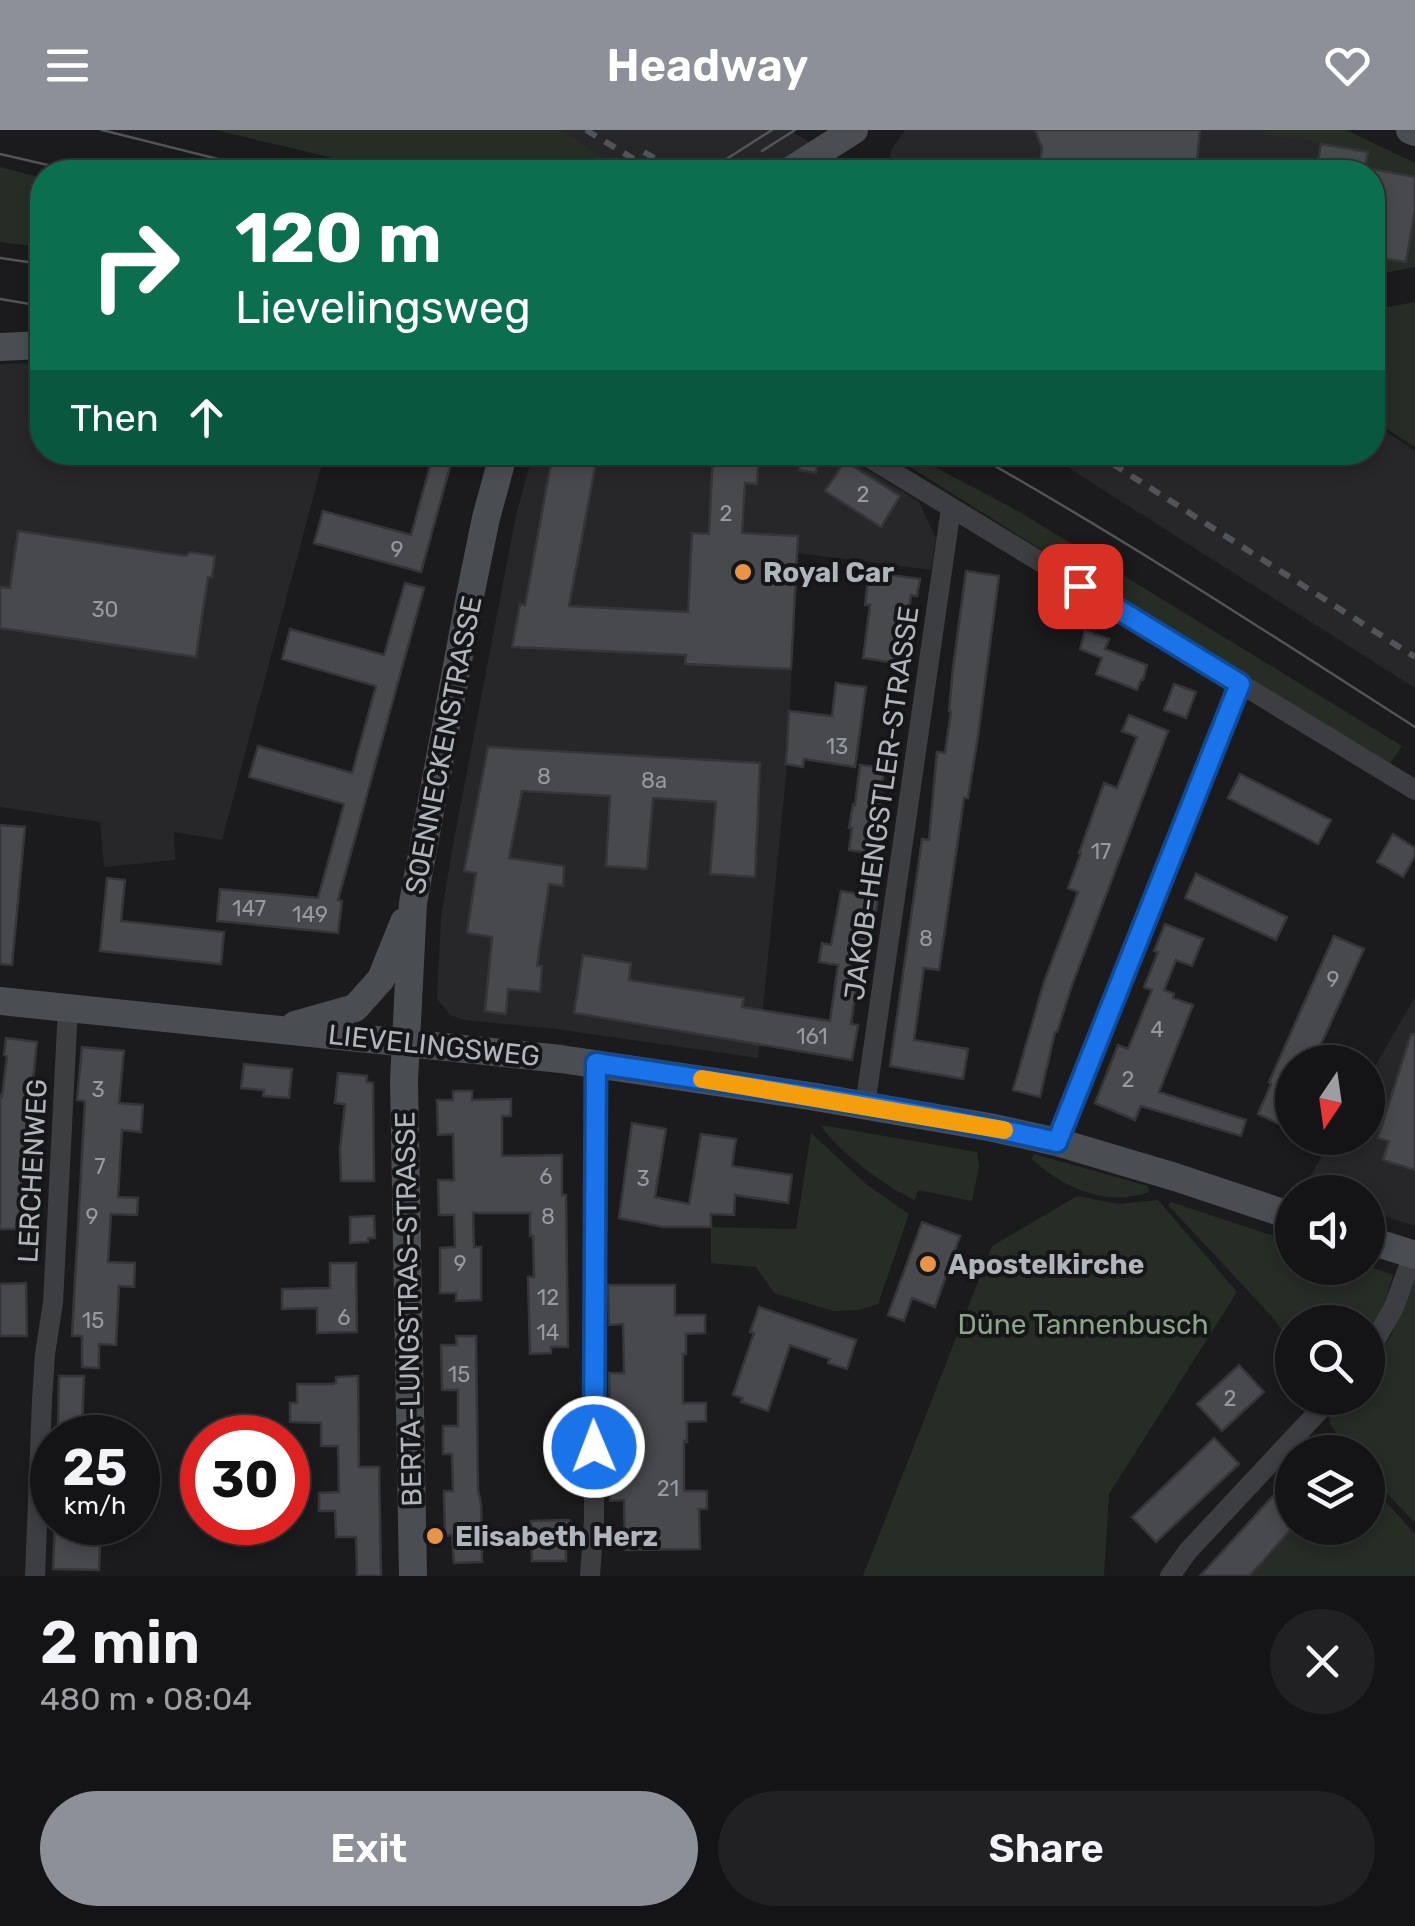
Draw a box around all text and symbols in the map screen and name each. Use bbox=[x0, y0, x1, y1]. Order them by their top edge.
icon: menu bbox=[40, 38, 95, 93]
icon: heart bbox=[1320, 38, 1375, 93]
text: Headway bbox=[607, 39, 808, 92]
text: 120 m bbox=[235, 197, 442, 280]
icon: right bbox=[70, 200, 200, 330]
text: Lievelingsweg bbox=[235, 281, 531, 334]
icon: ahead bbox=[179, 390, 234, 445]
text: Then bbox=[70, 395, 159, 441]
house number: 2 bbox=[857, 481, 869, 508]
house number: 2 bbox=[720, 500, 732, 527]
house number: 9 bbox=[390, 536, 404, 563]
pin bbox=[1038, 544, 1123, 629]
place label: Royal Car bbox=[763, 556, 894, 589]
icon: arrive bbox=[1053, 559, 1108, 614]
marker: Royal Car bbox=[732, 561, 754, 583]
street label: SOENNECKENSTRASSE bbox=[398, 593, 489, 897]
house number: 30 bbox=[91, 596, 119, 623]
street label: JAKOB-HENGSTLER-STRASSE bbox=[837, 604, 925, 1002]
house number: 13 bbox=[826, 733, 848, 760]
house number: 8 bbox=[537, 763, 551, 790]
house number: 8a bbox=[641, 767, 667, 794]
house number: 17 bbox=[1091, 838, 1111, 865]
house number: 147 bbox=[232, 895, 266, 922]
house number: 149 bbox=[292, 901, 328, 928]
house number: 8 bbox=[919, 925, 933, 952]
house number: 9 bbox=[1326, 966, 1340, 993]
house number: 4 bbox=[1150, 1016, 1164, 1043]
street label: LIEVELINGSWEG bbox=[326, 1018, 541, 1073]
house number: 161 bbox=[796, 1023, 828, 1050]
north arrow bbox=[1275, 1045, 1385, 1155]
map controls bbox=[1275, 1045, 1385, 1545]
house number: 2 bbox=[1122, 1066, 1134, 1093]
house number: 3 bbox=[91, 1076, 105, 1103]
street label: LERCHENWEG bbox=[11, 1078, 54, 1264]
street label: BERTA-LUNGSTRAS-STRASSE bbox=[389, 1111, 428, 1507]
house number: 7 bbox=[94, 1153, 106, 1180]
house number: 6 bbox=[539, 1163, 553, 1190]
house number: 3 bbox=[636, 1165, 650, 1192]
button: sound bbox=[1275, 1175, 1385, 1285]
house number: 9 bbox=[85, 1203, 99, 1230]
house number: 8 bbox=[541, 1203, 555, 1230]
place label: Apostelkirche bbox=[948, 1248, 1144, 1281]
house number: 9 bbox=[453, 1250, 467, 1277]
marker: Apostelkirche bbox=[917, 1253, 939, 1275]
house number: 12 bbox=[537, 1284, 559, 1311]
house number: 6 bbox=[337, 1304, 351, 1331]
button: search bbox=[1275, 1305, 1385, 1415]
house number: 15 bbox=[82, 1307, 104, 1334]
park label: Düne Tannenbusch bbox=[958, 1308, 1208, 1341]
house number: 14 bbox=[536, 1319, 560, 1346]
house number: 15 bbox=[448, 1361, 470, 1388]
house number: 2 bbox=[1224, 1385, 1236, 1412]
position arrow bbox=[542, 1395, 646, 1499]
speed limit sign: 30 bbox=[180, 1415, 310, 1545]
button: layers bbox=[1275, 1435, 1385, 1545]
text: 25 bbox=[63, 1438, 127, 1498]
house number: 21 bbox=[657, 1475, 679, 1502]
text: km/h bbox=[64, 1491, 126, 1520]
place label: Elisabeth Herz bbox=[455, 1520, 658, 1553]
marker: Elisabeth Herz bbox=[424, 1525, 446, 1547]
text: 2 min bbox=[40, 1607, 200, 1678]
button: close bbox=[1270, 1609, 1375, 1714]
text: 480 m · 08:04 bbox=[40, 1680, 252, 1718]
button: Exit bbox=[40, 1791, 698, 1906]
button: Share bbox=[718, 1791, 1375, 1906]

